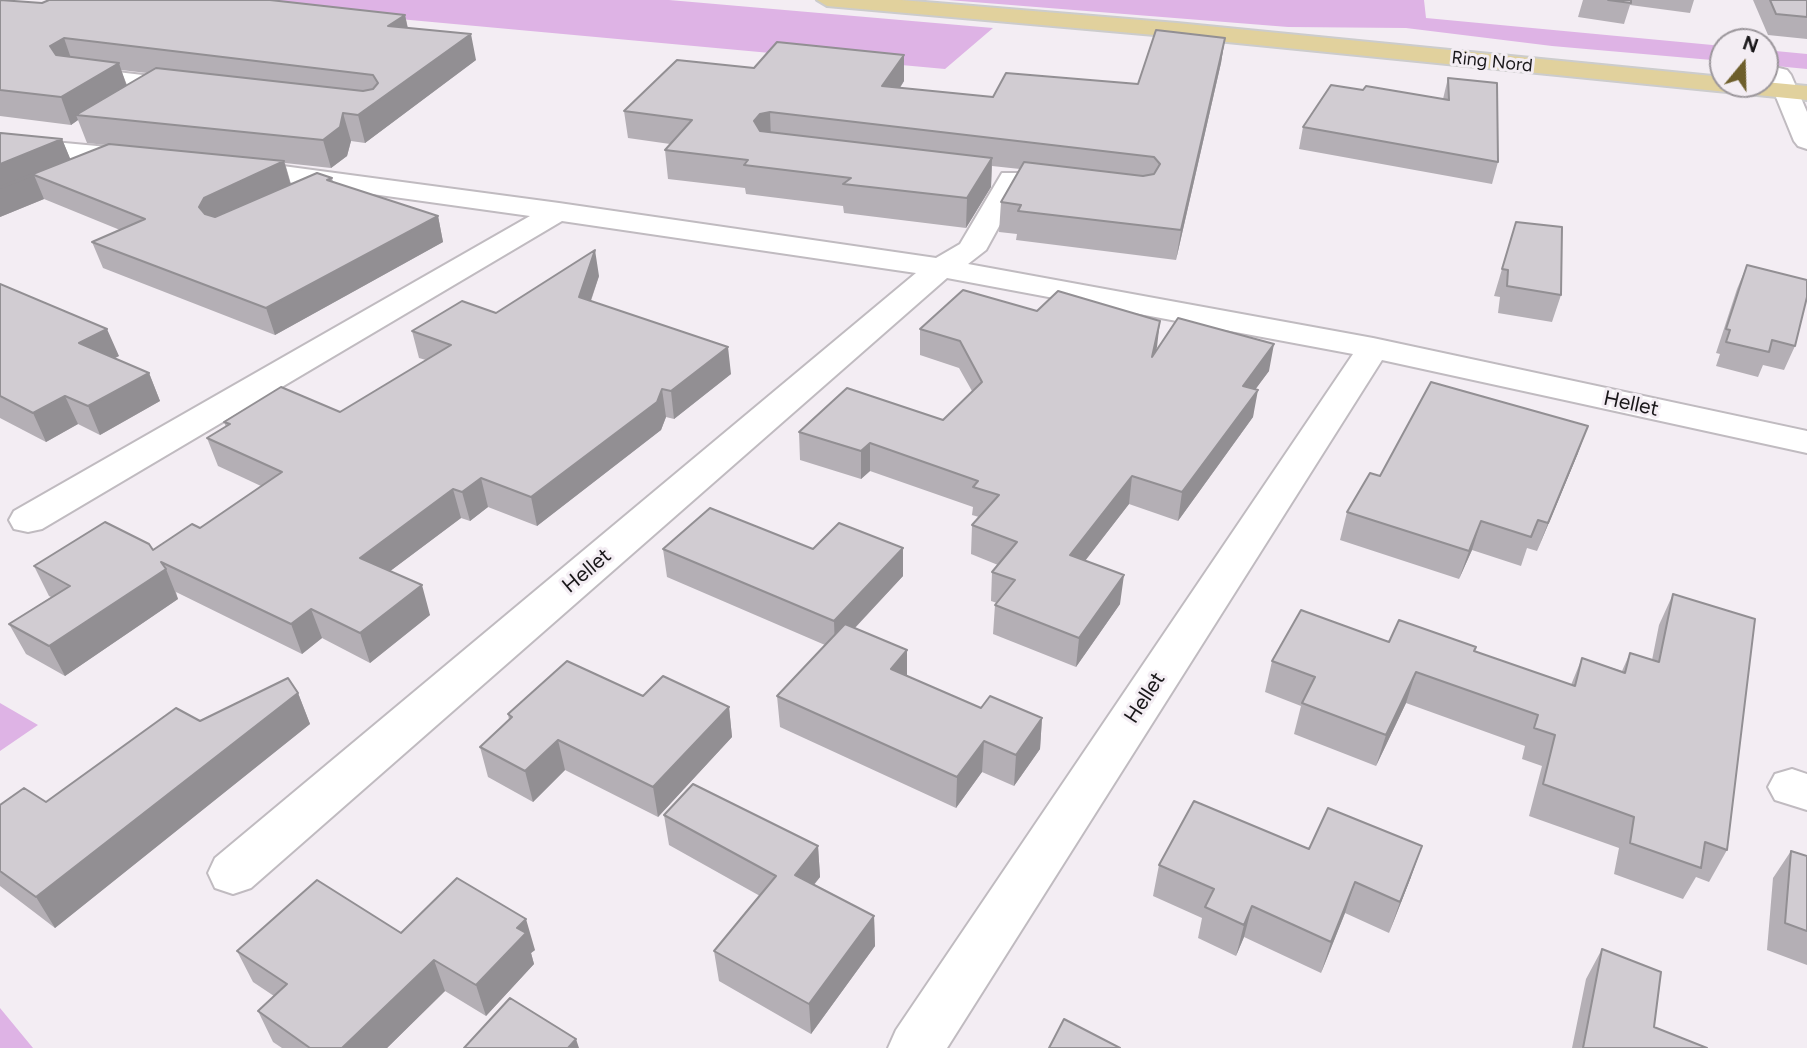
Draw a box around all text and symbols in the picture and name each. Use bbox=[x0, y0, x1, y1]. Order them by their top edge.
north arrow bbox=[1709, 28, 1779, 98]
text: N bbox=[1740, 31, 1761, 58]
street label: Ring Nord bbox=[1450, 47, 1534, 77]
street label: Hellet bbox=[1601, 386, 1661, 422]
street label: Hellet bbox=[557, 543, 617, 599]
street label: Hellet bbox=[1119, 668, 1171, 728]

